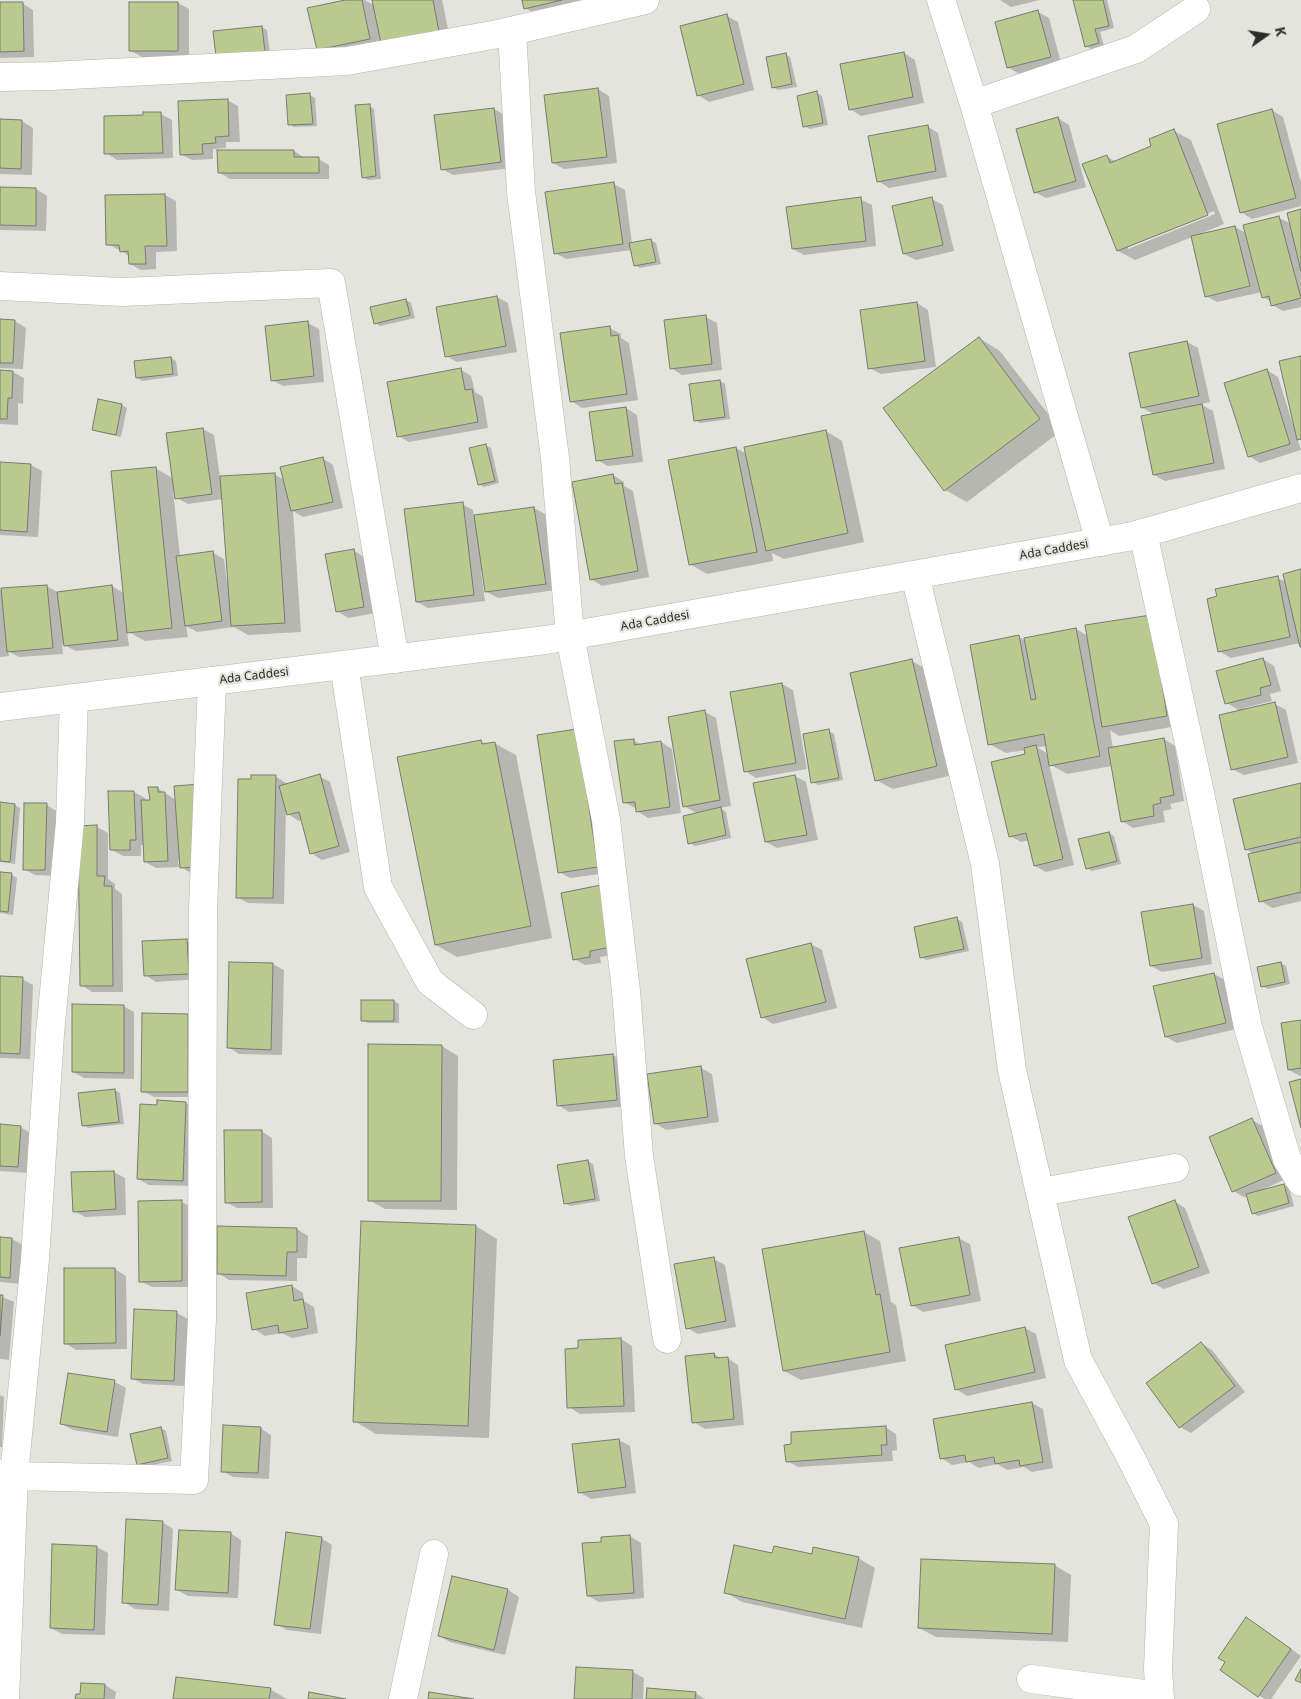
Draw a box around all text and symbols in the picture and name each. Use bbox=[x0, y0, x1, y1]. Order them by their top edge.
north arrow bbox=[1241, 10, 1291, 60]
text: K bbox=[1271, 25, 1291, 38]
street label: Ada Caddesi bbox=[1018, 537, 1090, 563]
street label: Ada Caddesi bbox=[619, 608, 691, 634]
street label: Ada Caddesi bbox=[219, 665, 289, 687]

